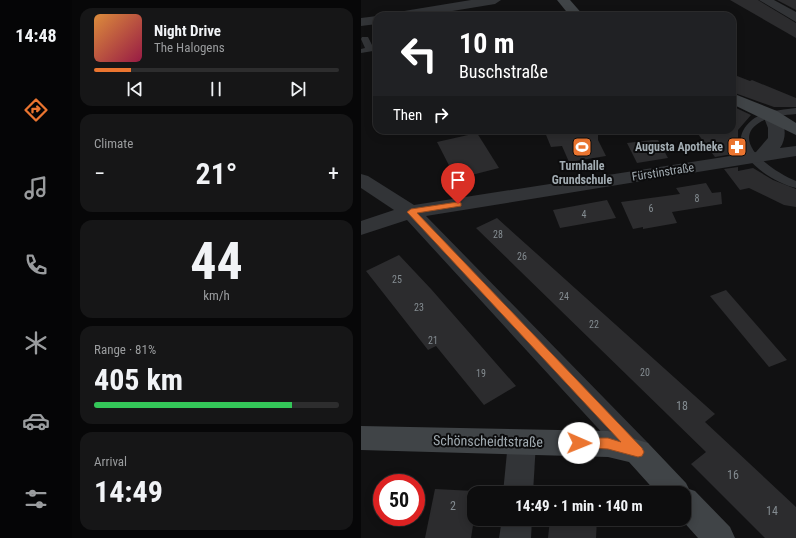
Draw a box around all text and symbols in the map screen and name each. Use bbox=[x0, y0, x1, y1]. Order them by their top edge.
text: Night Drive bbox=[154, 22, 221, 40]
text: 14:48 bbox=[15, 25, 57, 46]
text: 10 m bbox=[459, 27, 515, 60]
icon: left bbox=[393, 28, 445, 80]
text: The Halogens bbox=[154, 40, 225, 55]
text: Buschstraße bbox=[459, 61, 548, 82]
icon: previous bbox=[124, 78, 146, 100]
icon: pause bbox=[205, 78, 227, 100]
icon: next bbox=[287, 78, 309, 100]
icon: directions bbox=[22, 96, 50, 124]
icon: right bbox=[430, 104, 452, 126]
text: Then bbox=[393, 106, 422, 124]
text: Climate bbox=[94, 136, 133, 151]
sports icon: Turnhalle Grundschule bbox=[571, 136, 593, 158]
pharmacy icon: Augusta Apotheke bbox=[726, 136, 748, 158]
place label: Augusta Apotheke bbox=[635, 140, 723, 154]
text: 21° bbox=[196, 156, 238, 191]
place label: Turnhalle Grundschule bbox=[552, 159, 612, 187]
street label: Fürstinstraße bbox=[631, 160, 695, 184]
text: − bbox=[94, 161, 105, 186]
text: + bbox=[328, 161, 339, 186]
pin bbox=[441, 163, 475, 204]
icon: arrive bbox=[447, 169, 469, 191]
icon: music bbox=[22, 174, 50, 202]
house number: 8 bbox=[695, 193, 700, 204]
house number: 6 bbox=[649, 203, 654, 214]
house number: 4 bbox=[582, 209, 587, 220]
house number: 28 bbox=[493, 229, 503, 240]
text: 44 bbox=[190, 231, 243, 292]
icon: phone bbox=[22, 251, 50, 279]
house number: 26 bbox=[517, 251, 527, 262]
house number: 25 bbox=[392, 274, 402, 285]
text: km/h bbox=[203, 288, 230, 303]
house number: 24 bbox=[559, 291, 569, 302]
house number: 23 bbox=[414, 302, 424, 313]
house number: 22 bbox=[589, 319, 599, 330]
icon: climate bbox=[22, 329, 50, 357]
house number: 21 bbox=[428, 335, 438, 346]
text: Range · 81% bbox=[94, 342, 156, 357]
text: 405 km bbox=[94, 362, 183, 397]
house number: 20 bbox=[640, 367, 650, 378]
house number: 19 bbox=[476, 368, 486, 379]
house number: 18 bbox=[676, 399, 688, 413]
icon: car bbox=[22, 407, 50, 435]
position arrow bbox=[558, 422, 600, 464]
street label: Schönscheidtstraße bbox=[433, 432, 543, 450]
text: Arrival bbox=[94, 454, 127, 469]
house number: 16 bbox=[727, 468, 739, 482]
text: 14:49 bbox=[94, 474, 163, 509]
speed limit sign: 50 bbox=[373, 474, 425, 526]
icon: filters bbox=[22, 485, 50, 513]
text: 14:49 · 1 min · 140 m bbox=[515, 497, 643, 515]
house number: 2 bbox=[450, 499, 456, 513]
house number: 14 bbox=[766, 504, 778, 518]

